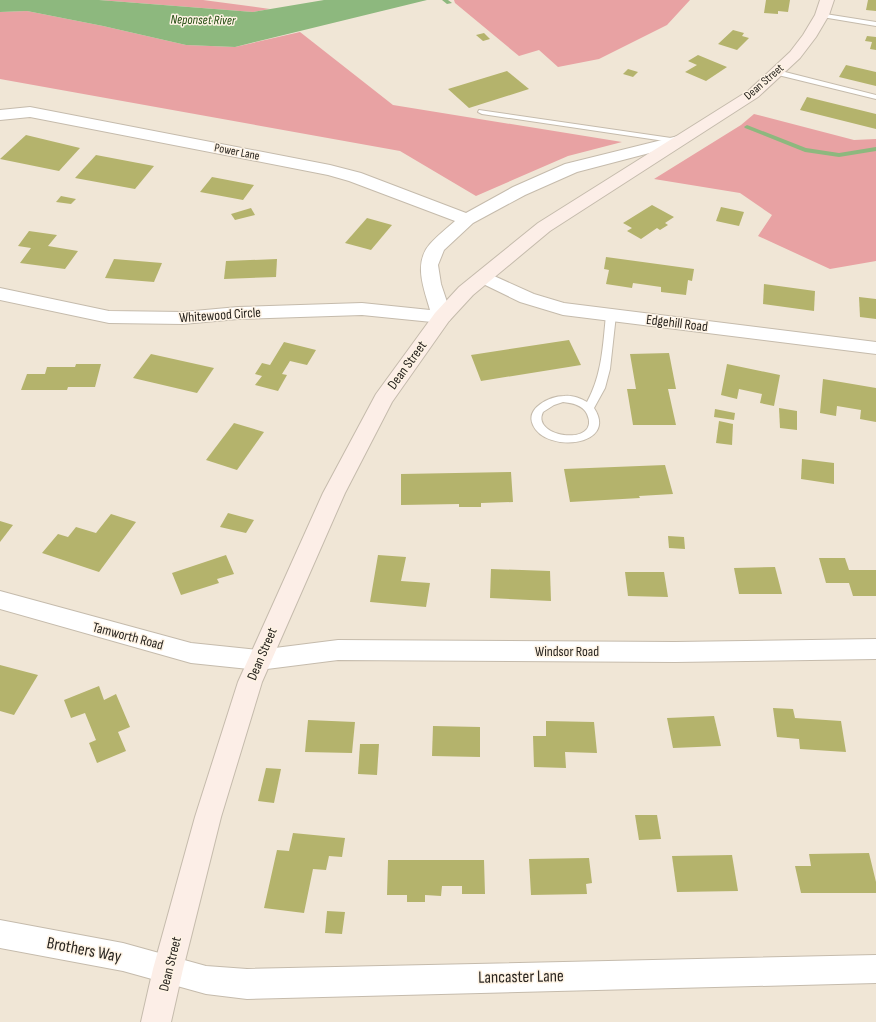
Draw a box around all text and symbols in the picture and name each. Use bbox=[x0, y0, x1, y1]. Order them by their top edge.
water label: Neponset River bbox=[170, 11, 237, 29]
street label: Dean Street bbox=[741, 60, 787, 103]
street label: Power Lane bbox=[213, 140, 261, 164]
street label: Whitewood Circle bbox=[179, 304, 261, 326]
street label: Edgehill Road bbox=[645, 311, 709, 335]
street label: Dean Street bbox=[384, 337, 430, 393]
street label: Tamworth Road bbox=[91, 618, 165, 654]
street label: Dean Street bbox=[243, 625, 281, 683]
street label: Windsor Road bbox=[535, 643, 599, 660]
street label: Brothers Way bbox=[45, 933, 123, 967]
street label: Dean Street bbox=[155, 935, 185, 993]
street label: Lancaster Lane bbox=[478, 966, 564, 988]

